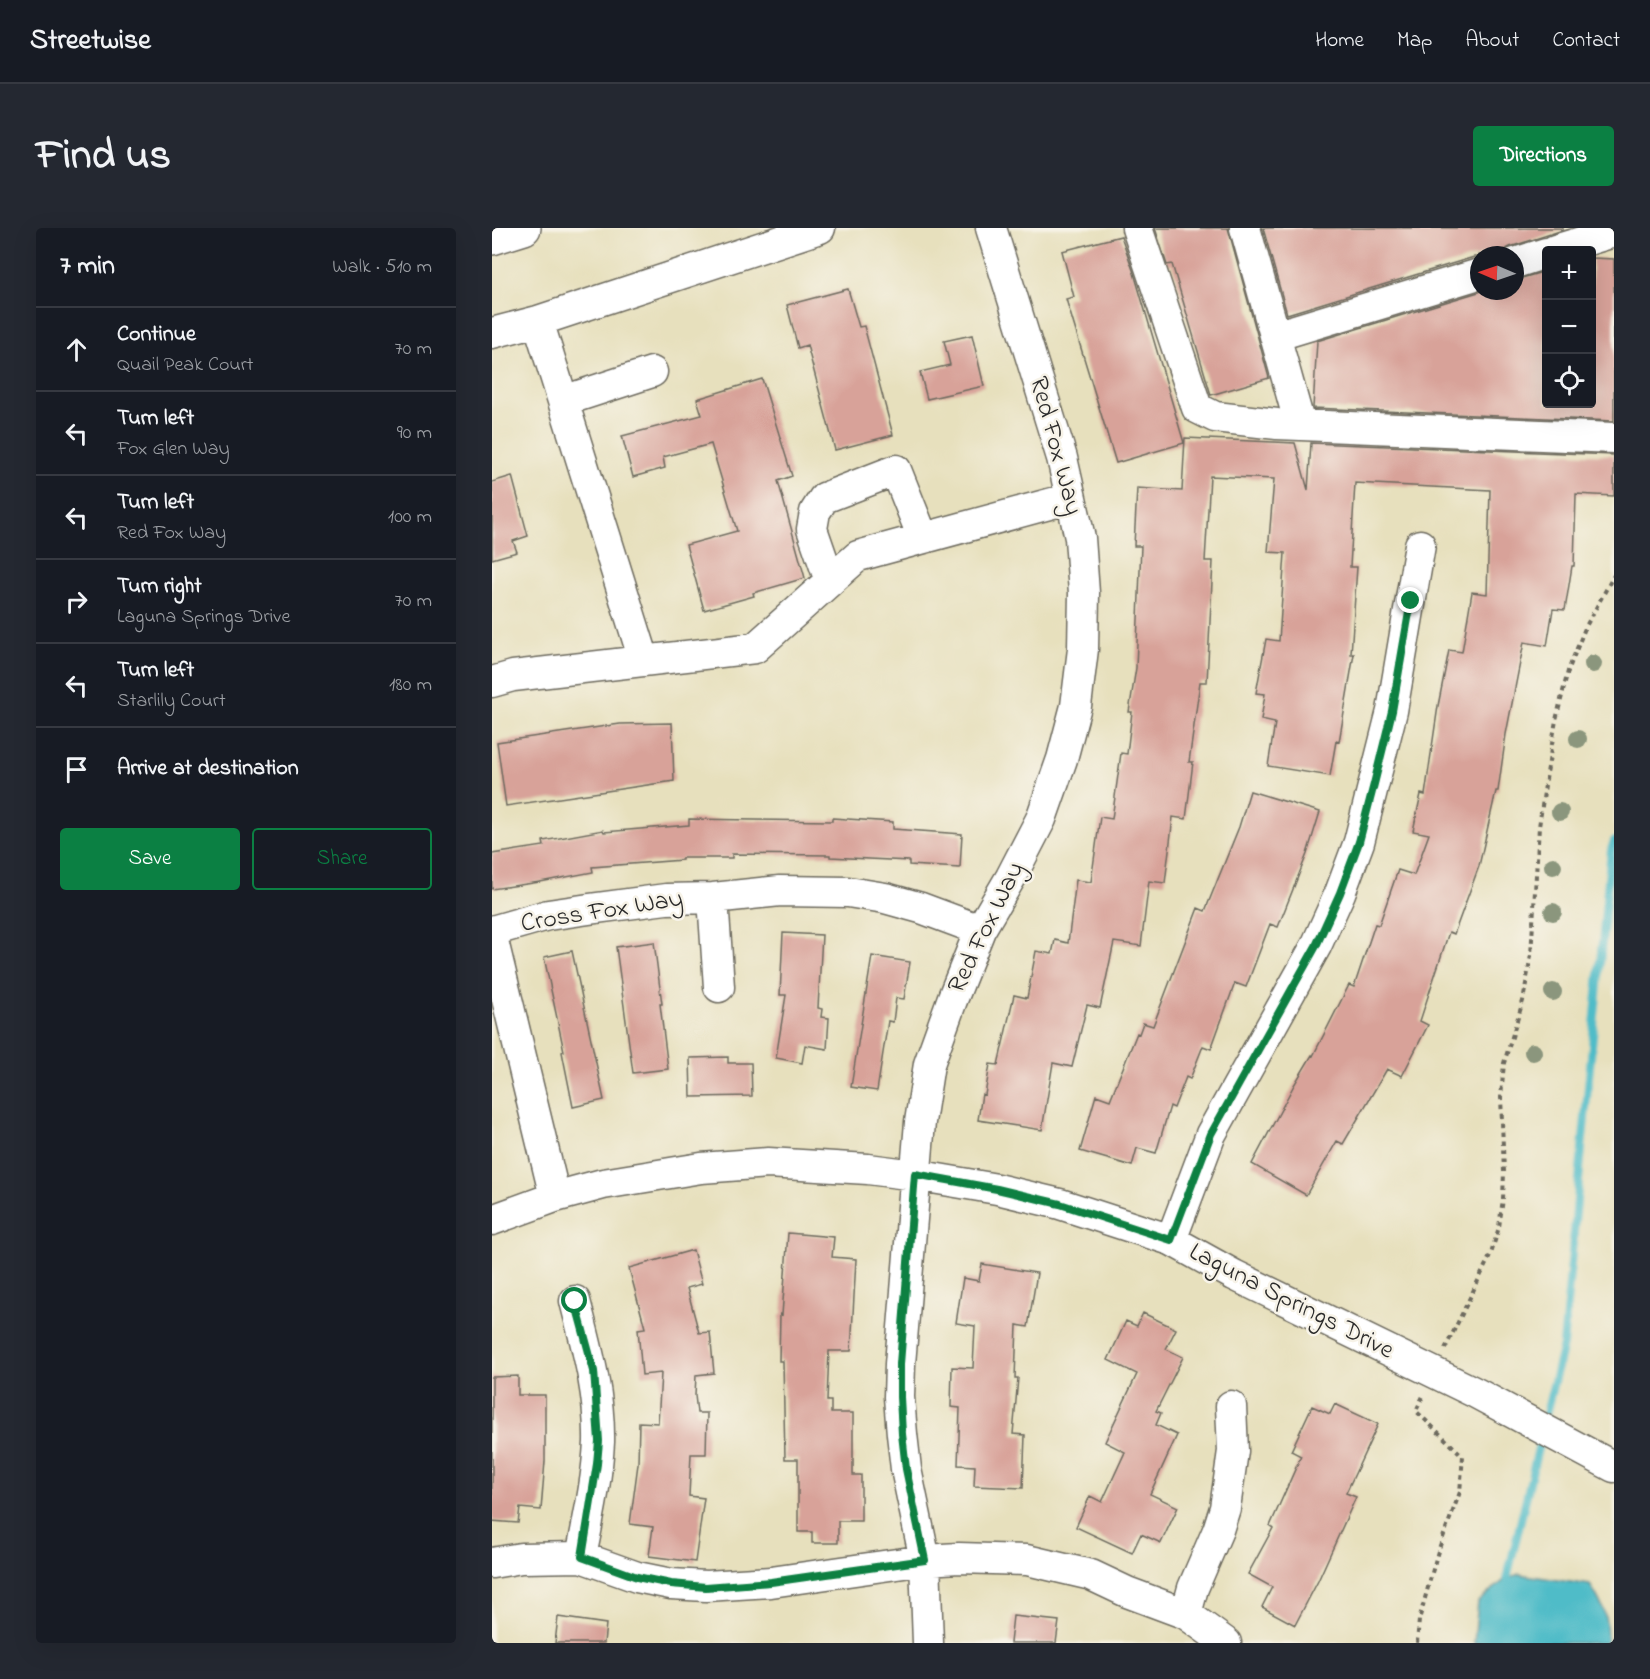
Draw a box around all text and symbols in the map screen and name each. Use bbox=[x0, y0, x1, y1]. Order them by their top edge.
text: Streetwise bbox=[30, 21, 151, 62]
text: Home bbox=[1315, 26, 1364, 56]
text: Map bbox=[1397, 26, 1432, 56]
text: About bbox=[1465, 26, 1519, 56]
text: Contact bbox=[1552, 26, 1620, 56]
text: Find us bbox=[36, 126, 171, 187]
button: Directions bbox=[1473, 126, 1614, 186]
north arrow bbox=[1470, 246, 1524, 300]
map controls bbox=[1542, 246, 1596, 408]
button: + bbox=[1542, 246, 1596, 300]
text: 7 min bbox=[60, 248, 115, 286]
text: Walk · 510 m bbox=[332, 253, 432, 282]
button: − bbox=[1542, 300, 1596, 354]
text: Continue bbox=[117, 319, 196, 351]
icon: ahead bbox=[60, 333, 93, 366]
text: 70 m bbox=[395, 335, 432, 364]
text: Quail Peak Court bbox=[117, 351, 254, 380]
button: locate bbox=[1542, 354, 1596, 408]
street label: Red Fox Way bbox=[1018, 373, 1092, 519]
text: Turn left bbox=[117, 403, 194, 435]
icon: left bbox=[60, 417, 93, 450]
text: 90 m bbox=[397, 419, 432, 448]
text: Fox Glen Way bbox=[117, 435, 230, 464]
text: Turn left bbox=[117, 487, 194, 519]
icon: left bbox=[60, 501, 93, 534]
text: 100 m bbox=[388, 503, 432, 532]
text: Red Fox Way bbox=[117, 519, 226, 548]
text: Turn right bbox=[117, 571, 202, 603]
icon: right bbox=[60, 585, 93, 618]
text: 70 m bbox=[395, 587, 432, 616]
route end bbox=[1397, 587, 1423, 613]
text: Laguna Springs Drive bbox=[117, 603, 291, 632]
text: Turn left bbox=[117, 655, 194, 687]
icon: left bbox=[60, 669, 93, 702]
text: 180 m bbox=[389, 671, 432, 700]
text: Starlily Court bbox=[117, 687, 226, 716]
icon: arrive bbox=[60, 753, 93, 786]
text: Arrive at destination bbox=[117, 753, 299, 785]
button: Save bbox=[60, 828, 240, 890]
button: Share bbox=[252, 828, 432, 890]
street label: Red Fox Way bbox=[939, 856, 1035, 1000]
street label: Cross Fox Way bbox=[518, 880, 686, 944]
street label: Laguna Springs Drive bbox=[1182, 1234, 1400, 1370]
route start bbox=[561, 1287, 587, 1313]

